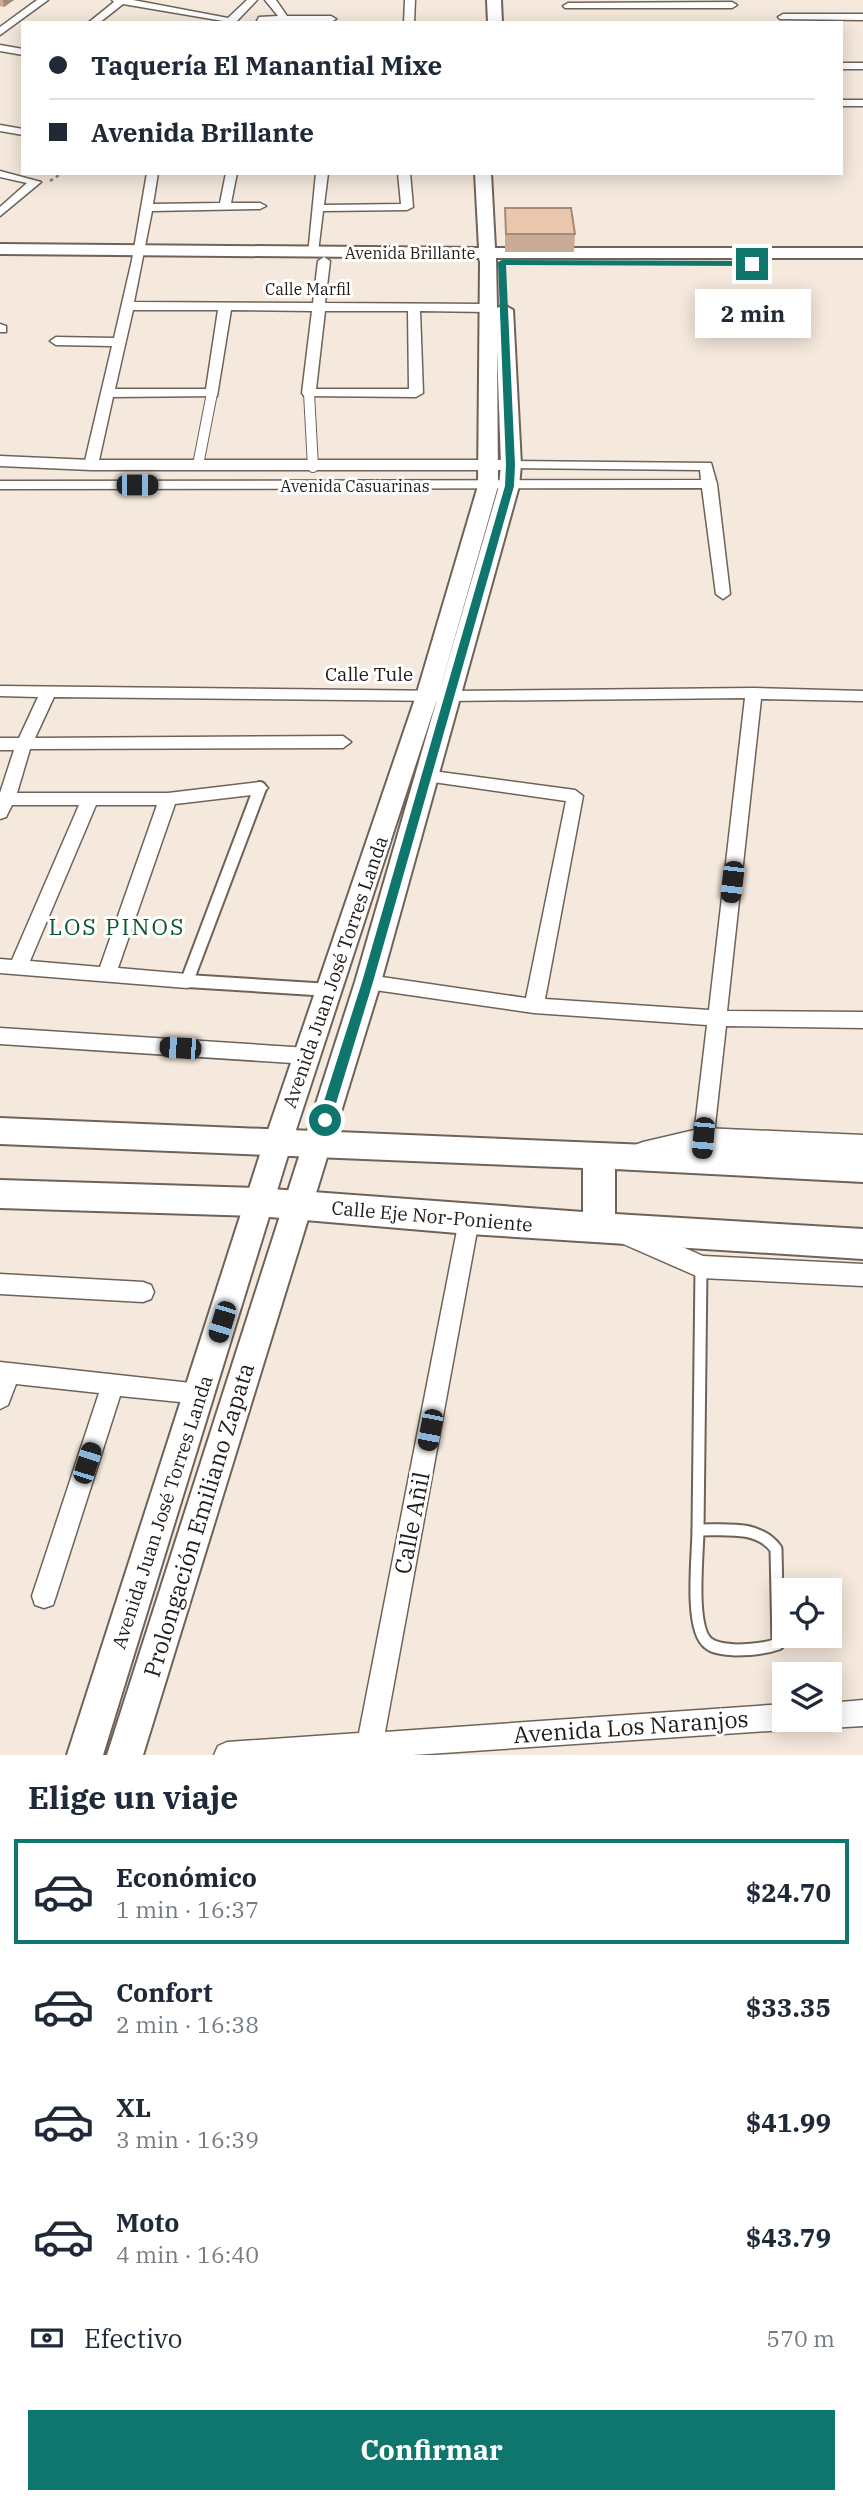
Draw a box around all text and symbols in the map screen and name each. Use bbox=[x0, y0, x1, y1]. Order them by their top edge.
text: Taquería El Manantial Mixe bbox=[91, 48, 442, 82]
text: Avenida Brillante bbox=[91, 115, 314, 149]
street label: Avenida Brillante bbox=[345, 243, 475, 263]
route end bbox=[736, 248, 768, 280]
street label: Calle Marfil bbox=[265, 279, 351, 299]
callout: 2 min bbox=[694, 288, 810, 338]
text: 2 min bbox=[721, 298, 785, 328]
car bbox=[117, 475, 159, 496]
street label: Avenida Casuarinas bbox=[280, 476, 430, 496]
street label: Calle Tule bbox=[325, 662, 413, 686]
street label: Avenida Juan José Torres Landa bbox=[277, 833, 393, 1111]
car bbox=[720, 860, 745, 904]
district label: LOS PINOS bbox=[49, 911, 185, 941]
car bbox=[159, 1036, 202, 1060]
route start bbox=[309, 1104, 341, 1136]
car bbox=[691, 1116, 716, 1160]
street label: Calle Eje Nor-Poniente bbox=[330, 1195, 534, 1237]
car bbox=[206, 1299, 239, 1345]
street label: Prolongación Emiliano Zapata bbox=[136, 1359, 260, 1681]
street label: Avenida Juan José Torres Landa bbox=[106, 1372, 218, 1652]
car bbox=[416, 1407, 445, 1453]
car bbox=[71, 1440, 104, 1486]
street label: Calle Añil bbox=[386, 1469, 436, 1576]
map controls bbox=[772, 1578, 842, 1732]
button: locate bbox=[772, 1578, 842, 1648]
button: layers bbox=[772, 1662, 842, 1732]
street label: Avenida Los Naranjos bbox=[512, 1703, 749, 1749]
text: Elige un viaje bbox=[28, 1776, 238, 1818]
icon: car bbox=[32, 1860, 95, 1923]
text: Económico bbox=[116, 1860, 257, 1894]
text: $24.70 bbox=[746, 1875, 831, 1909]
text: 1 min · 16:37 bbox=[116, 1894, 259, 1924]
icon: car bbox=[32, 1975, 95, 2038]
text: Confort bbox=[116, 1975, 213, 2009]
text: $33.35 bbox=[746, 1990, 831, 2024]
text: 2 min · 16:38 bbox=[116, 2009, 259, 2039]
icon: car bbox=[32, 2090, 95, 2153]
text: XL bbox=[116, 2090, 151, 2124]
text: $41.99 bbox=[746, 2105, 831, 2139]
text: 3 min · 16:39 bbox=[116, 2124, 259, 2154]
icon: car bbox=[32, 2205, 95, 2268]
text: Moto bbox=[116, 2205, 179, 2239]
text: $43.79 bbox=[746, 2220, 831, 2254]
text: 4 min · 16:40 bbox=[116, 2239, 259, 2269]
icon: cash bbox=[28, 2319, 66, 2357]
text: Efectivo bbox=[84, 2321, 182, 2355]
text: 570 m bbox=[766, 2323, 835, 2353]
button: Confirmar bbox=[28, 2410, 835, 2490]

